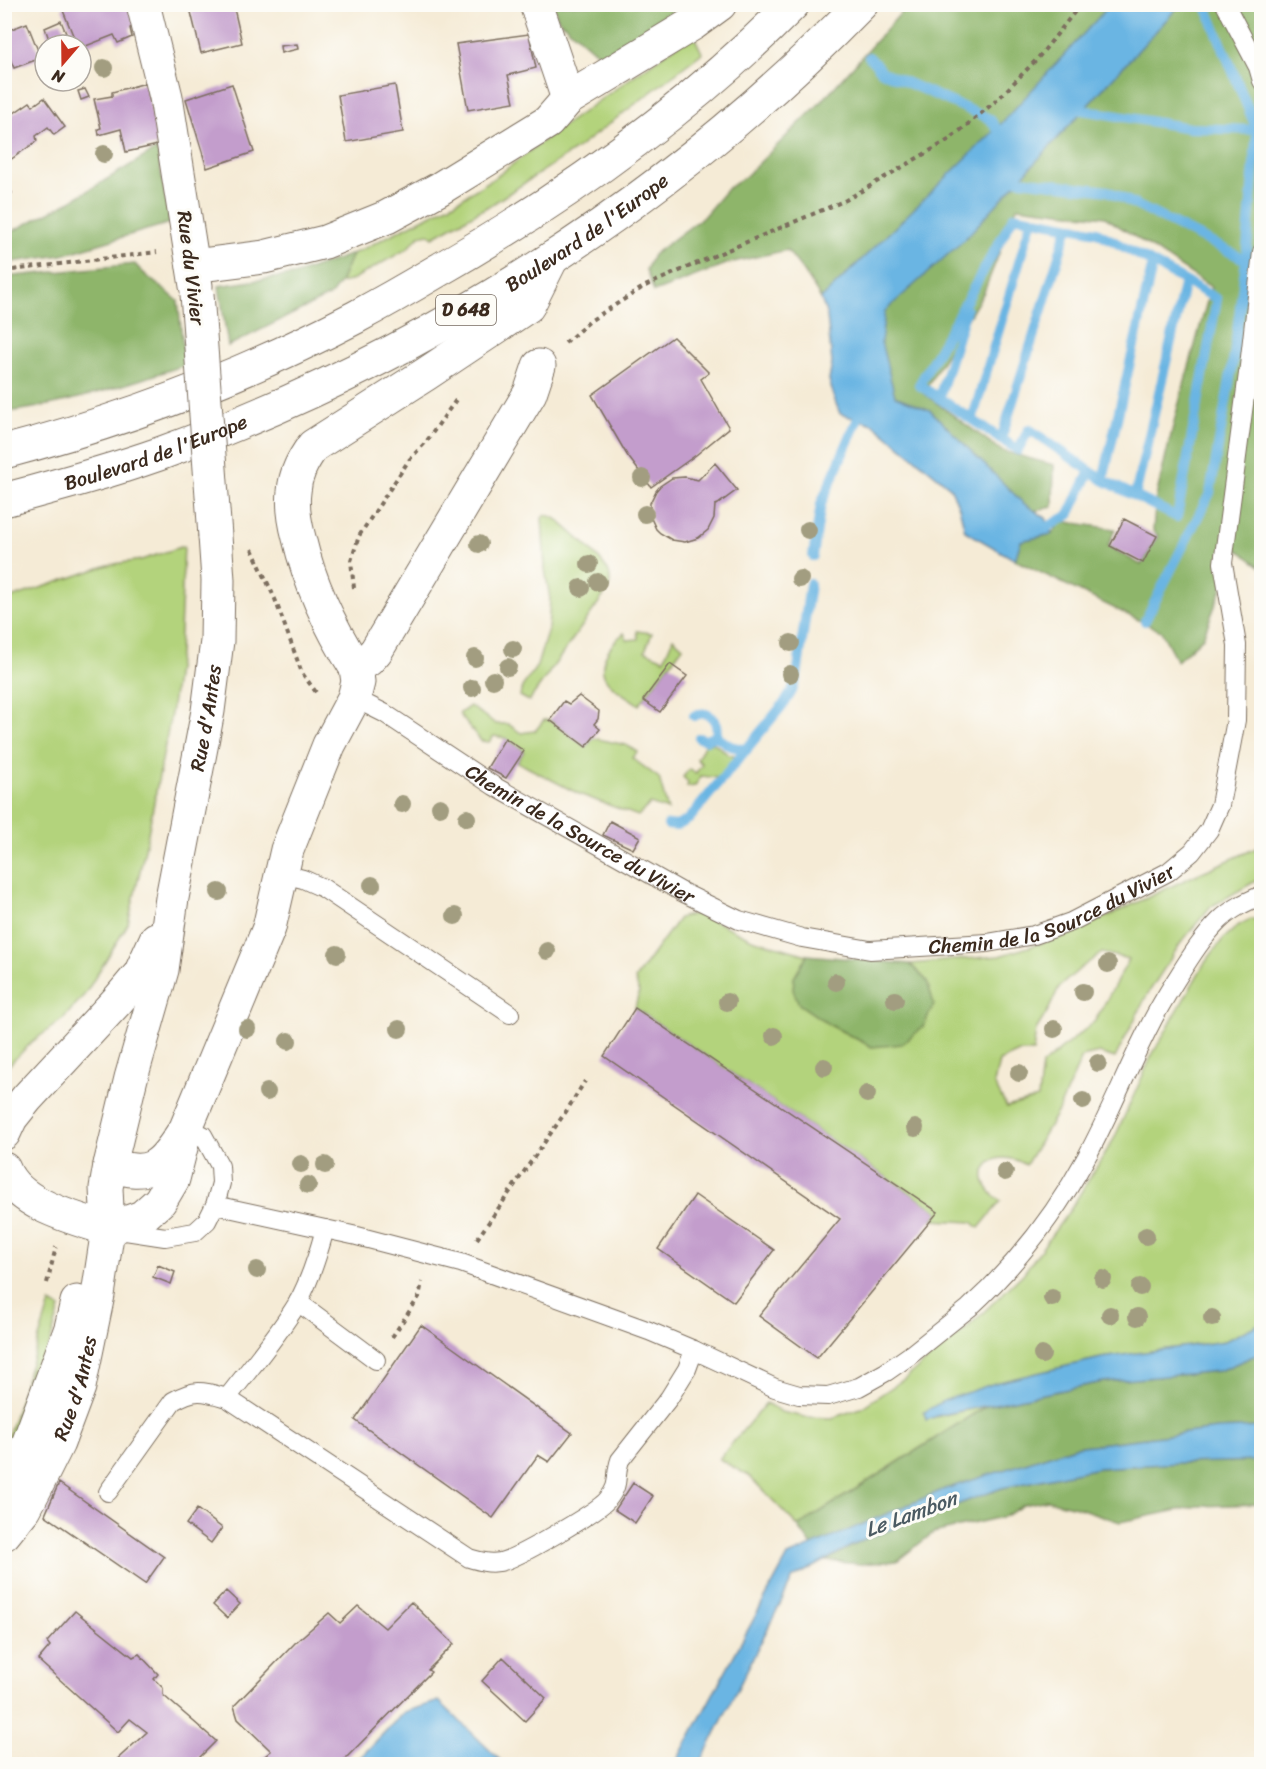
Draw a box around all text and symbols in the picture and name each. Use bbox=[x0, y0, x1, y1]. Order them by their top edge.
north arrow bbox=[33, 33, 93, 93]
text: N bbox=[47, 61, 69, 92]
street label: Boulevard de l'Europe bbox=[498, 164, 676, 301]
street label: Rue du Vivier bbox=[167, 209, 215, 328]
road number: D 648 bbox=[436, 295, 496, 325]
street label: Boulevard de l'Europe bbox=[60, 404, 253, 500]
street label: Rue d'Antes bbox=[179, 662, 231, 774]
street label: Chemin de la Source du Vivier bbox=[458, 754, 703, 914]
street label: Chemin de la Source du Vivier bbox=[928, 854, 1185, 964]
street label: Rue d'Antes bbox=[43, 1332, 107, 1446]
water label: Le Lambon bbox=[860, 1479, 965, 1548]

